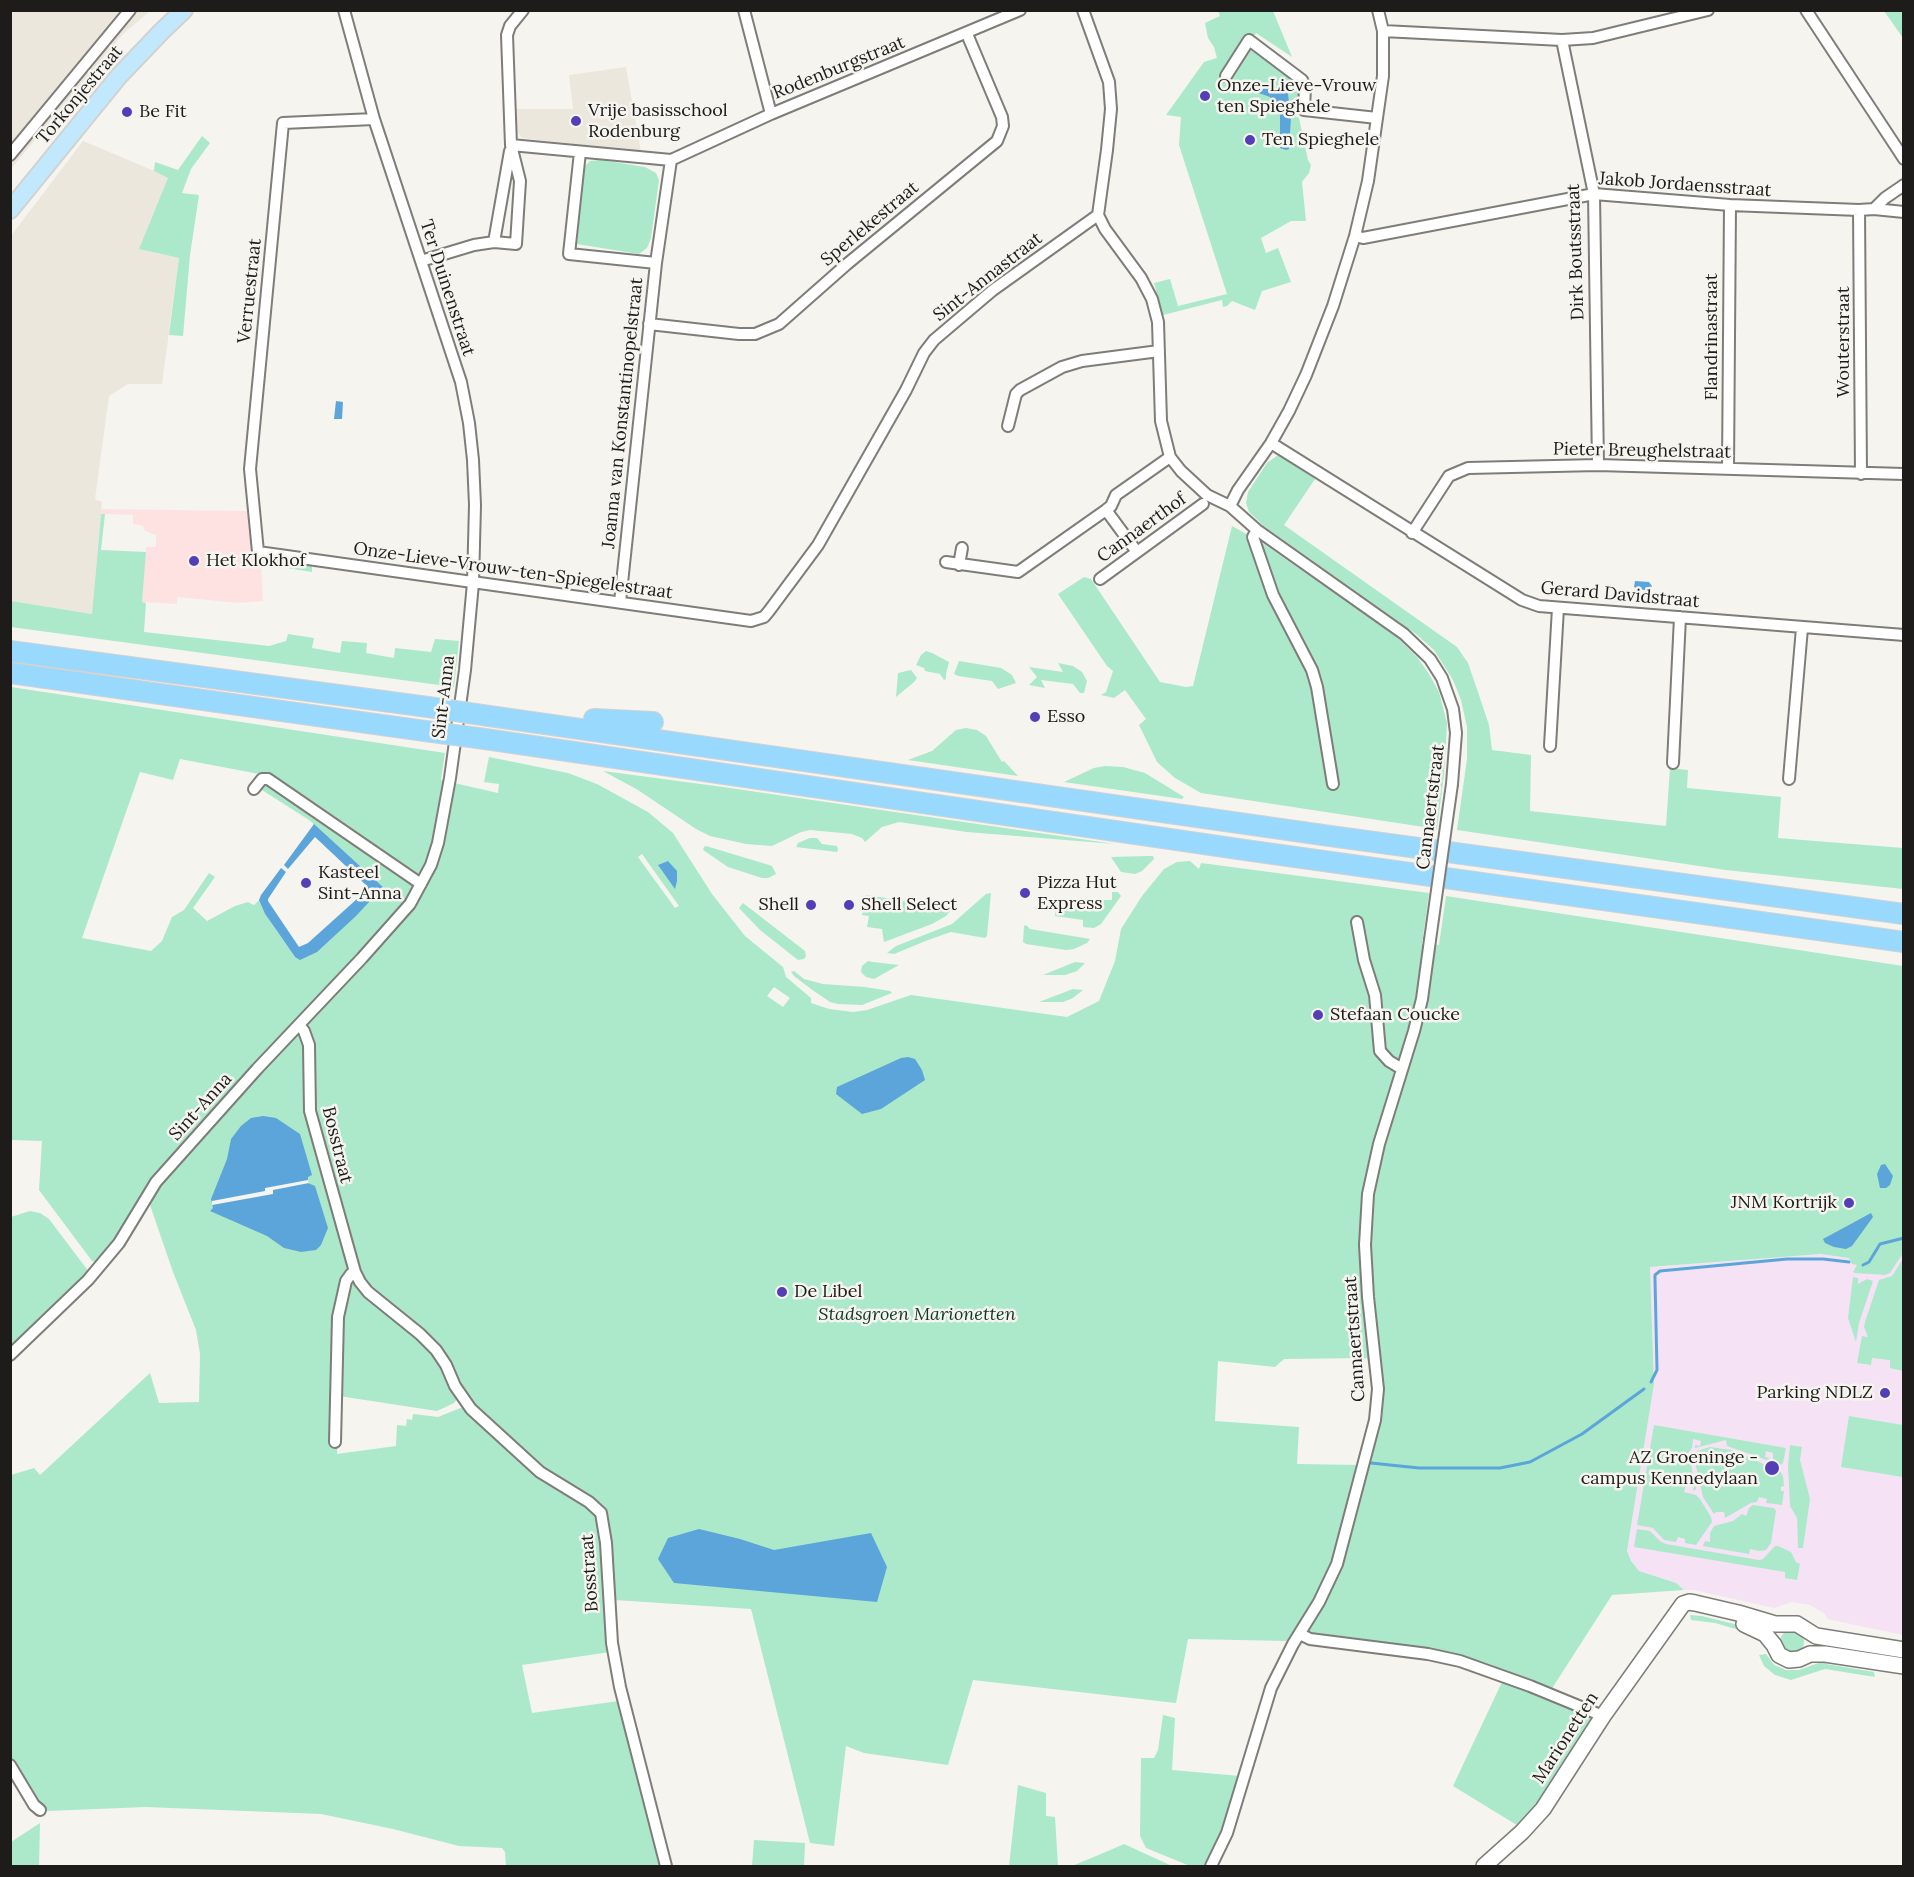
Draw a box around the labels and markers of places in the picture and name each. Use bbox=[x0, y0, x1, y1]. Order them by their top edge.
place label: Onze-Lieve-Vrouw ten Spieghele bbox=[1217, 75, 1376, 118]
marker: Onze-Lieve-Vrouw ten Spieghele bbox=[1198, 89, 1212, 103]
place label: Vrije basisschool Rodenburg bbox=[588, 100, 728, 142]
place label: Be Fit bbox=[139, 101, 187, 123]
marker: Be Fit bbox=[120, 105, 134, 119]
marker: Vrije basisschool Rodenburg bbox=[569, 114, 583, 128]
place label: Ten Spieghele bbox=[1262, 129, 1379, 151]
marker: Ten Spieghele bbox=[1243, 133, 1257, 147]
place label: Het Klokhof bbox=[206, 550, 306, 572]
marker: Het Klokhof bbox=[187, 554, 201, 568]
place label: Esso bbox=[1047, 706, 1085, 728]
marker: Esso bbox=[1028, 710, 1042, 724]
place label: Kasteel Sint-Anna bbox=[318, 862, 402, 904]
place label: Pizza Hut Express bbox=[1037, 872, 1117, 914]
marker: Kasteel Sint-Anna bbox=[299, 876, 313, 890]
marker: Pizza Hut Express bbox=[1018, 886, 1032, 900]
place label: Shell bbox=[758, 894, 799, 916]
place label: Shell Select bbox=[861, 894, 957, 916]
marker: Shell bbox=[804, 898, 818, 912]
marker: Shell Select bbox=[842, 898, 856, 912]
place label: Stefaan Coucke bbox=[1330, 1004, 1460, 1026]
marker: Stefaan Coucke bbox=[1311, 1008, 1325, 1022]
place label: JNM Kortrijk bbox=[1731, 1192, 1837, 1214]
marker: JNM Kortrijk bbox=[1842, 1196, 1856, 1210]
place label: De Libel bbox=[794, 1281, 862, 1303]
marker: De Libel bbox=[775, 1285, 789, 1299]
place label: Parking NDLZ bbox=[1757, 1382, 1873, 1404]
marker: Parking NDLZ bbox=[1878, 1386, 1892, 1400]
place label: AZ Groeninge - campus Kennedylaan bbox=[1581, 1447, 1758, 1490]
marker: AZ Groeninge - campus Kennedylaan bbox=[1763, 1459, 1781, 1477]

